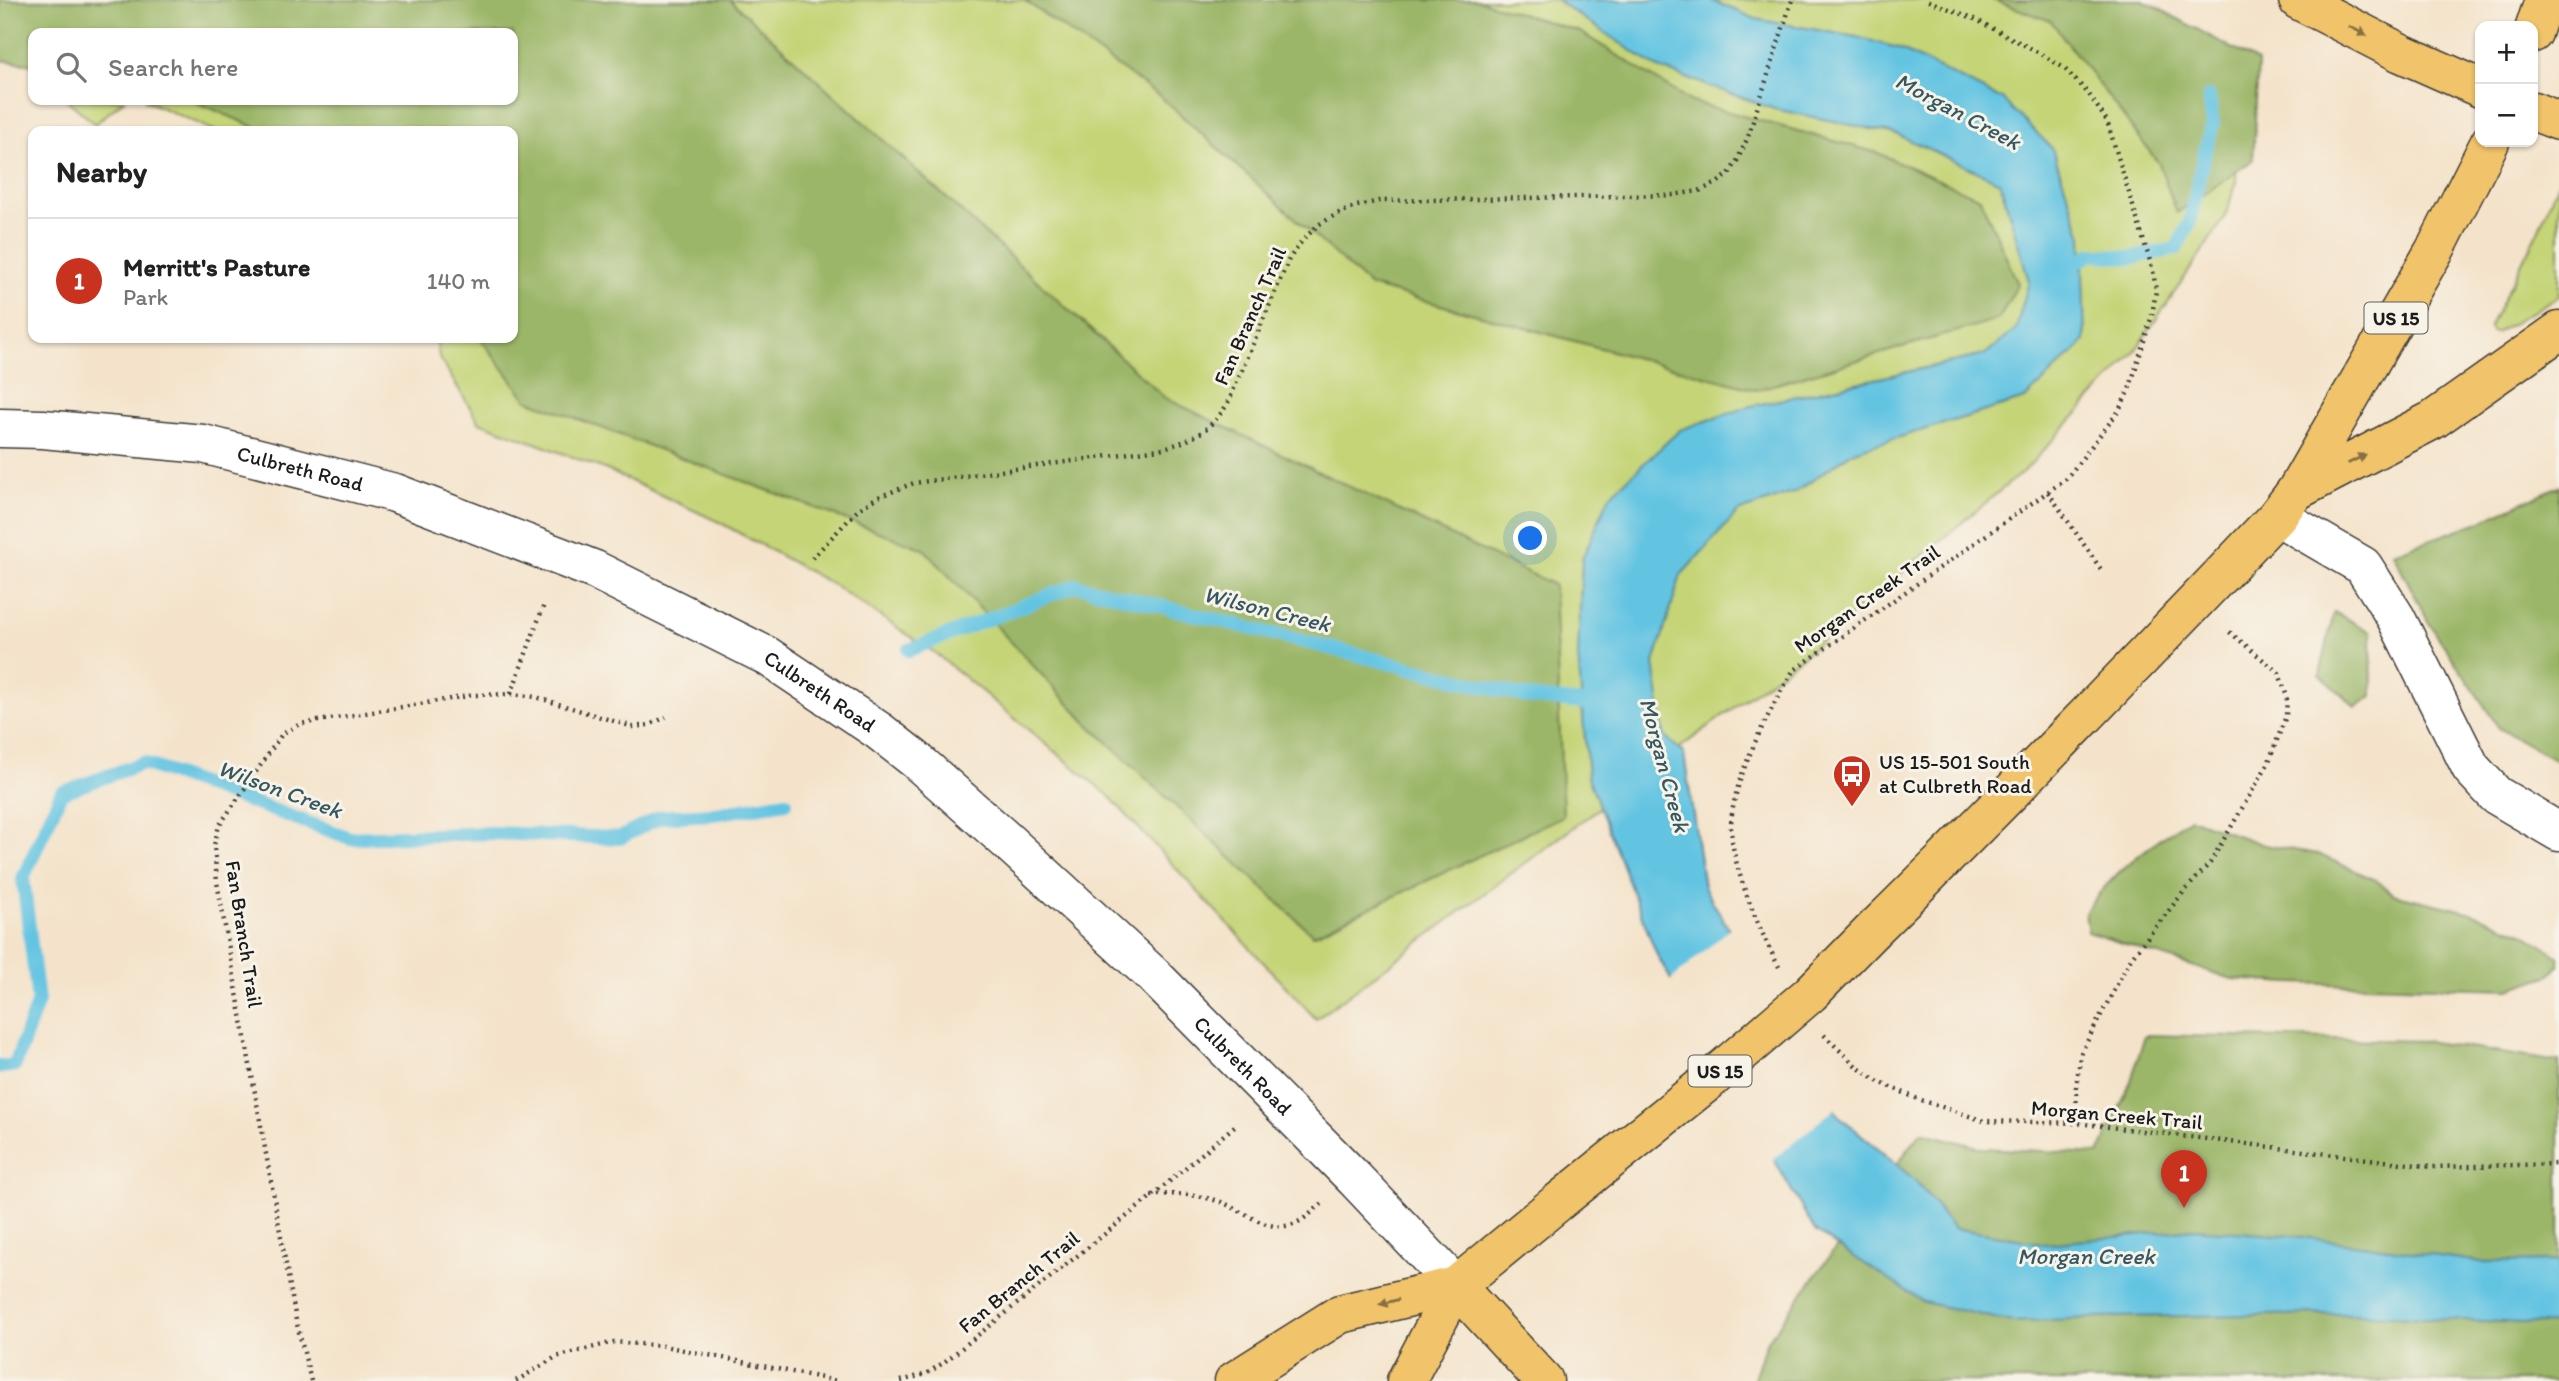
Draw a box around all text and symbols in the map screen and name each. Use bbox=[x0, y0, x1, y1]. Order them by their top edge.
map controls bbox=[2475, 21, 2538, 147]
button: + bbox=[2475, 21, 2538, 84]
one-way arrow bbox=[2348, 26, 2368, 37]
search box bbox=[28, 28, 518, 105]
icon: search bbox=[52, 48, 90, 86]
text: Search here bbox=[108, 51, 238, 83]
water label: Morgan Creek bbox=[1891, 66, 2026, 156]
button: − bbox=[2475, 84, 2538, 147]
text: Nearby bbox=[56, 153, 147, 190]
street label: Fan Branch Trail bbox=[1208, 243, 1291, 389]
text: Merritt's Pasture bbox=[123, 251, 310, 283]
text: 1 bbox=[74, 267, 84, 295]
text: 140 m bbox=[427, 267, 490, 295]
text: Park bbox=[123, 283, 168, 311]
road number: US 15 bbox=[2364, 302, 2428, 334]
street label: Culbreth Road bbox=[235, 440, 367, 497]
one-way arrow bbox=[2347, 454, 2367, 465]
your location bbox=[1513, 521, 1547, 555]
street label: Morgan Creek Trail bbox=[1789, 539, 1944, 658]
water label: Wilson Creek bbox=[1201, 580, 1335, 639]
street label: Culbreth Road bbox=[759, 645, 881, 738]
water label: Morgan Creek bbox=[1634, 695, 1697, 836]
place label: US 15-501 South at Culbreth Road bbox=[1879, 749, 2032, 798]
bus stop icon: US 15-501 South at Culbreth Road bbox=[1831, 753, 1873, 808]
water label: Wilson Creek bbox=[214, 754, 347, 825]
street label: Fan Branch Trail bbox=[221, 859, 268, 1009]
street label: Culbreth Road bbox=[1189, 1011, 1298, 1121]
road number: US 15 bbox=[1688, 1056, 1752, 1086]
street label: Morgan Creek Trail bbox=[2030, 1095, 2204, 1134]
pin: 1 bbox=[2161, 1150, 2207, 1208]
street label: Fan Branch Trail bbox=[953, 1225, 1084, 1338]
water label: Morgan Creek bbox=[2017, 1242, 2156, 1270]
one-way arrow bbox=[1378, 1297, 1400, 1308]

